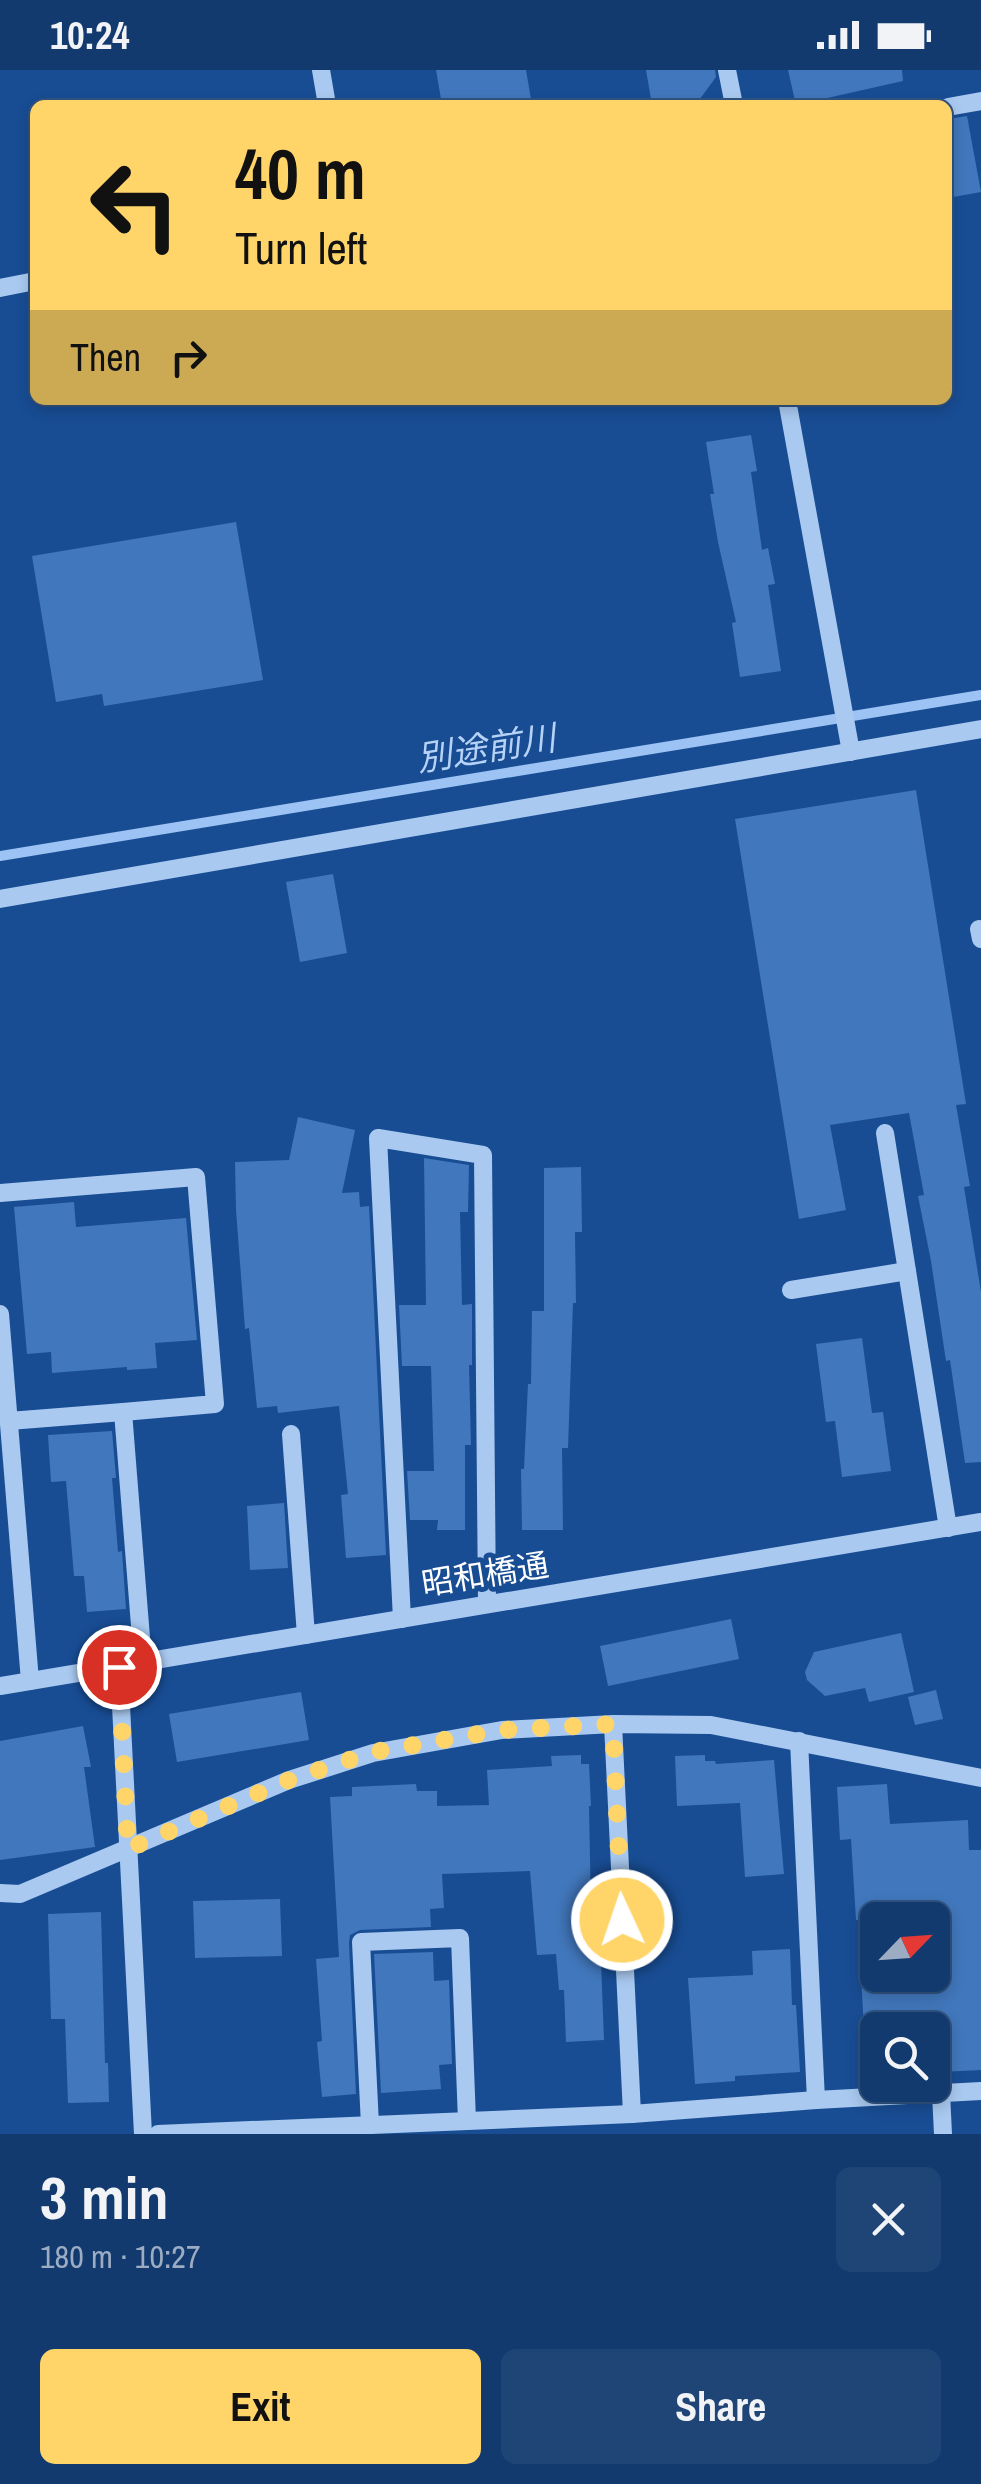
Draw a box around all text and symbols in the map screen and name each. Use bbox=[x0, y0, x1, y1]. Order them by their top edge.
text: 10:24 bbox=[50, 10, 130, 61]
text: 40 m bbox=[235, 127, 366, 221]
icon: left bbox=[70, 140, 200, 270]
text: Turn left bbox=[235, 217, 367, 278]
icon: right bbox=[161, 330, 216, 385]
text: Then bbox=[70, 332, 141, 383]
water label: 別途前川 bbox=[413, 713, 563, 782]
street label: 昭和橋通 bbox=[418, 1543, 552, 1605]
pin bbox=[77, 1625, 162, 1710]
icon: arrive bbox=[92, 1640, 147, 1695]
position arrow bbox=[570, 1868, 674, 1972]
north arrow bbox=[860, 1902, 950, 1992]
map controls bbox=[860, 1902, 950, 2102]
button: search bbox=[860, 2012, 950, 2102]
text: 3 min bbox=[40, 2157, 169, 2238]
button: close bbox=[836, 2167, 941, 2272]
text: 180 m · 10:27 bbox=[40, 2235, 200, 2278]
button: Exit bbox=[40, 2349, 481, 2464]
button: Share bbox=[501, 2349, 941, 2464]

